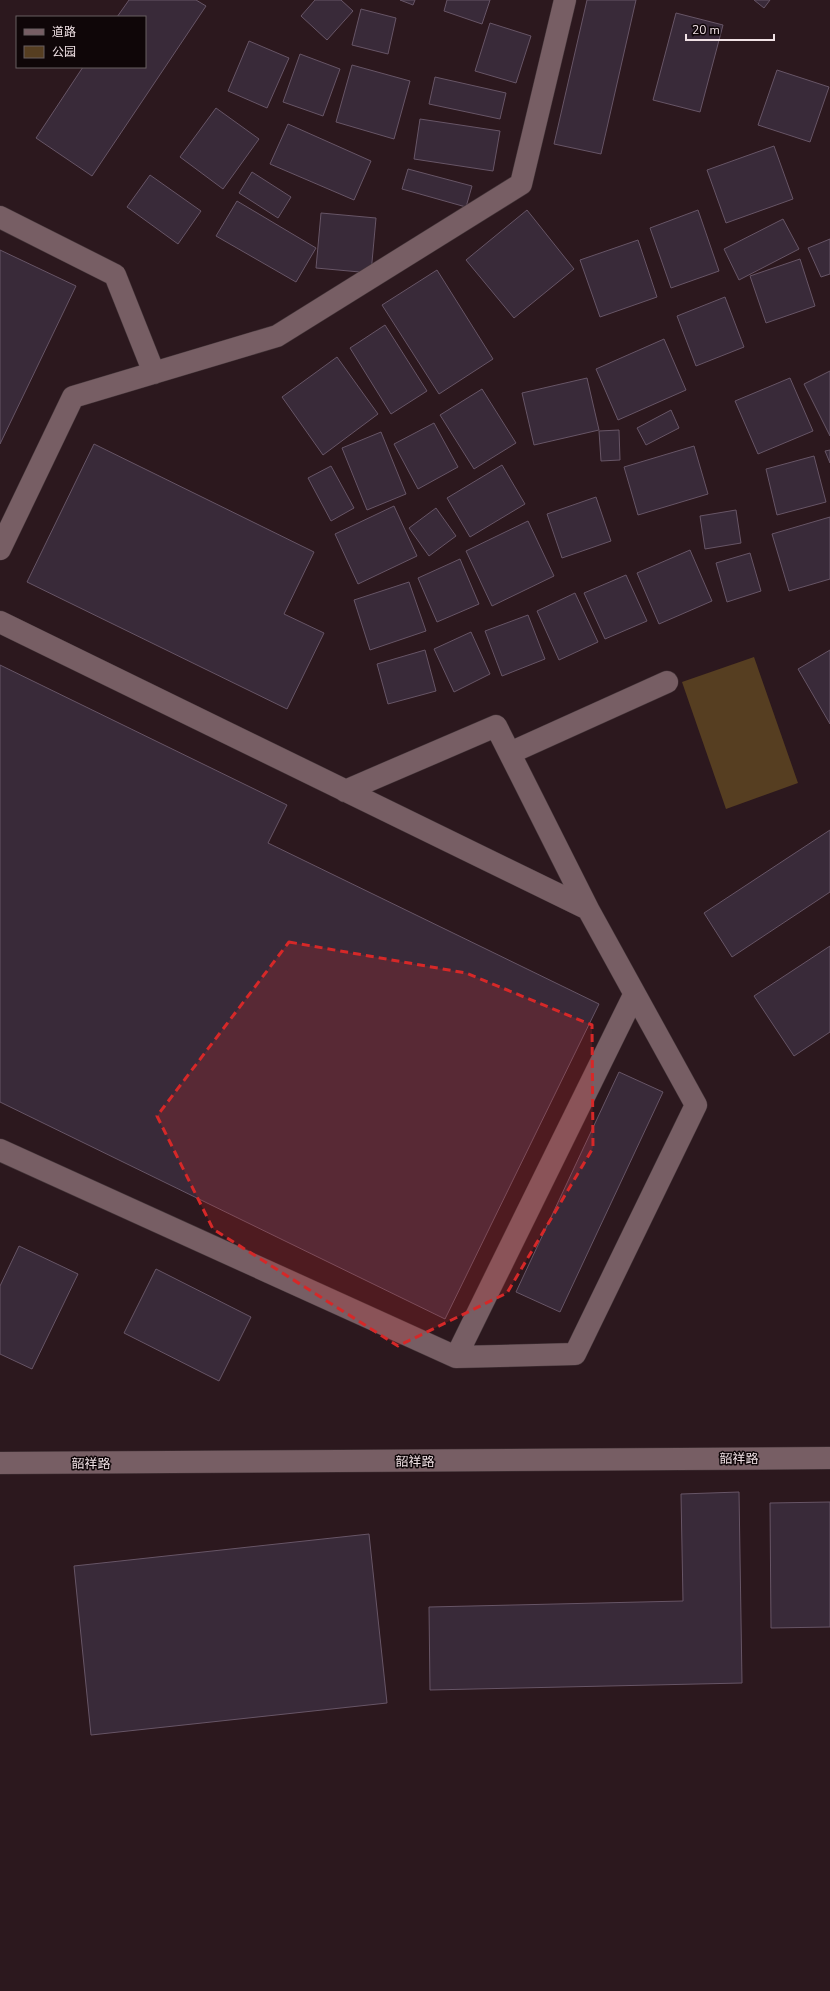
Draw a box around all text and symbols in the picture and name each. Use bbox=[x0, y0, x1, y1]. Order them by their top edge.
legend bbox=[16, 16, 146, 68]
scale bar bbox=[686, 16, 774, 42]
text: 20 m bbox=[692, 22, 720, 38]
text: 道路 bbox=[52, 24, 76, 40]
text: 公园 bbox=[52, 44, 76, 60]
street label: 韶祥路 bbox=[719, 1450, 759, 1468]
street label: 韶祥路 bbox=[395, 1453, 435, 1471]
street label: 韶祥路 bbox=[71, 1455, 111, 1473]

